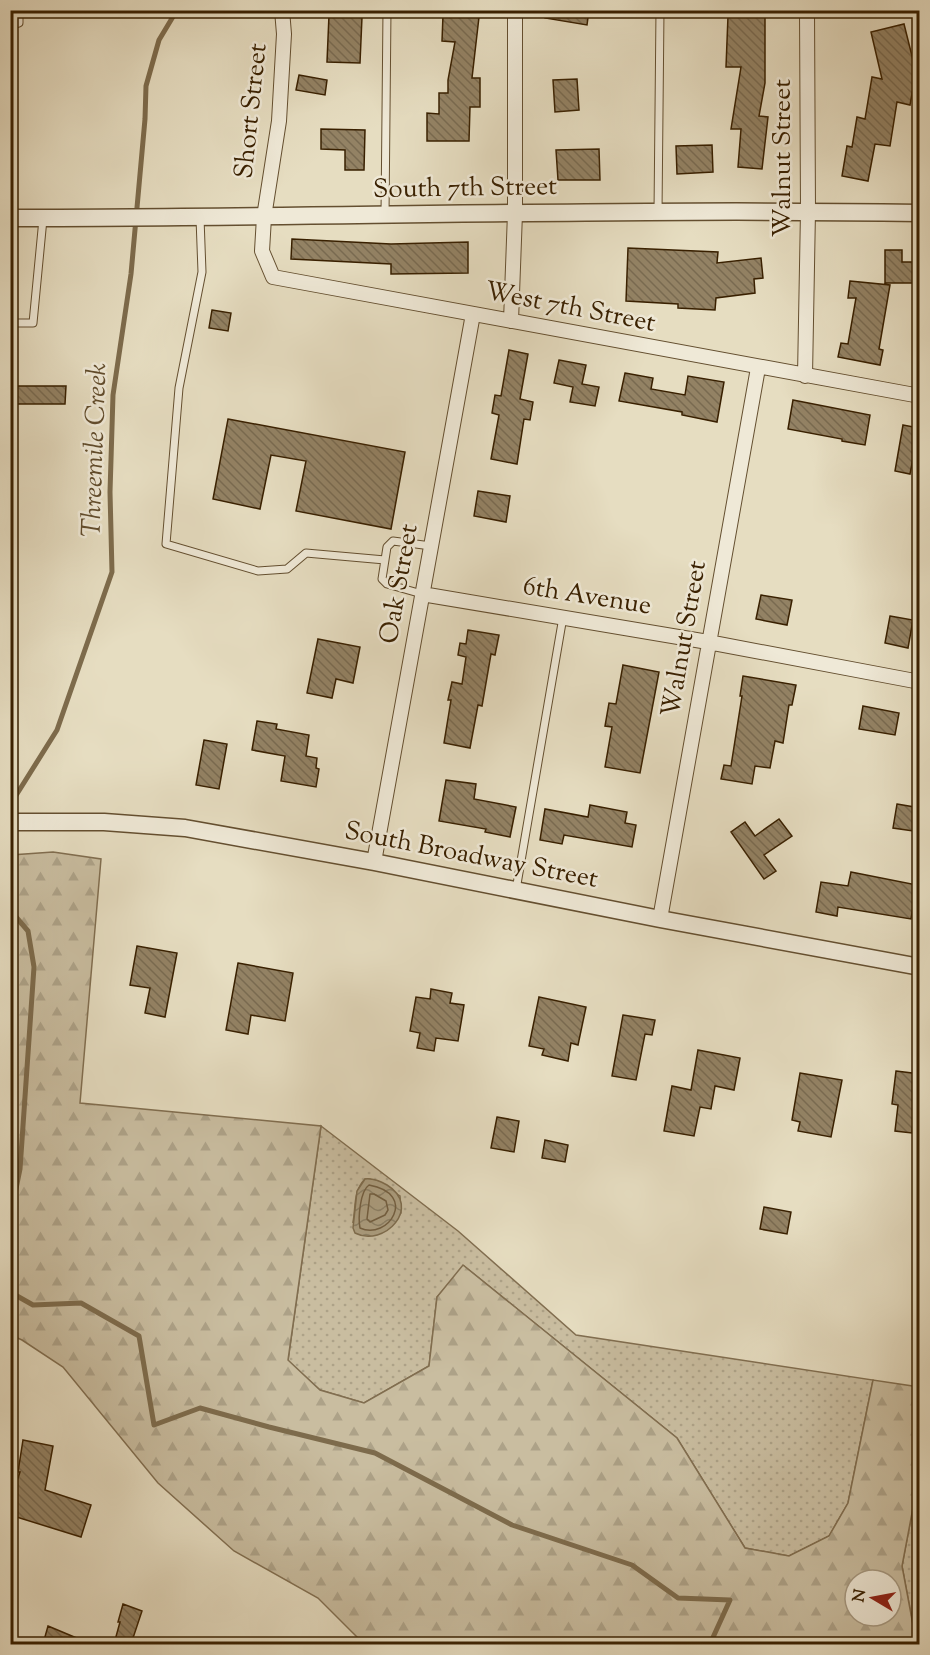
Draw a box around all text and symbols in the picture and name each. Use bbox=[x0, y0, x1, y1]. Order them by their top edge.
street label: Short Street bbox=[226, 41, 278, 181]
street label: Walnut Street bbox=[765, 79, 802, 237]
street label: South 7th Street bbox=[373, 169, 558, 209]
street label: West 7th Street bbox=[482, 273, 659, 343]
water label: Threemile Creek bbox=[73, 362, 119, 538]
street label: Oak Street bbox=[371, 521, 429, 647]
street label: Walnut Street bbox=[653, 558, 717, 720]
street label: 6th Avenue bbox=[520, 569, 654, 625]
street label: South Broadway Street bbox=[341, 813, 601, 899]
north arrow bbox=[843, 1568, 903, 1628]
text: N bbox=[848, 1587, 873, 1604]

